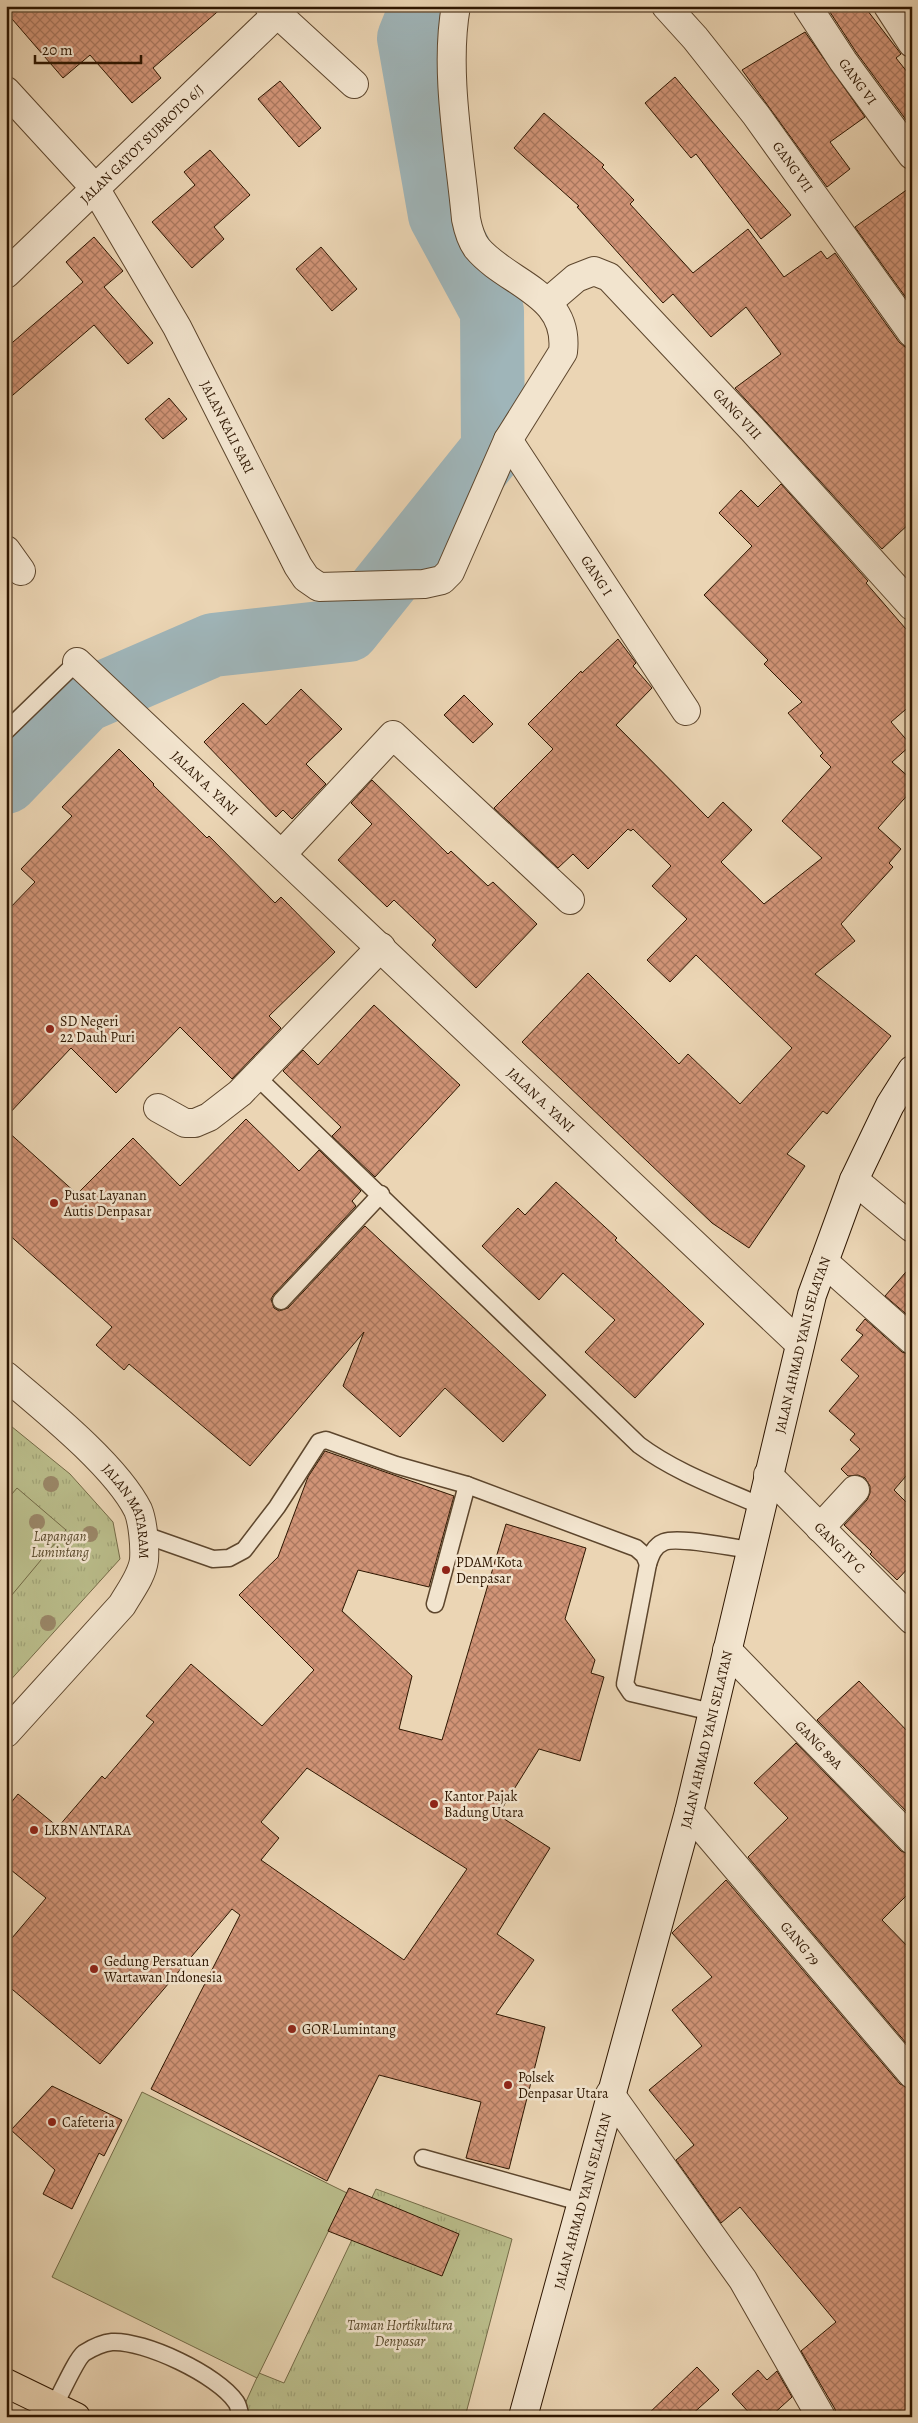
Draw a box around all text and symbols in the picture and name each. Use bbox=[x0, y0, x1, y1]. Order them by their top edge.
scale bar bbox=[35, 32, 141, 64]
text: 20 m bbox=[42, 40, 73, 60]
street label: GANG VI bbox=[834, 55, 881, 109]
street label: JALAN GATOT SUBROTO 6/J bbox=[76, 80, 208, 208]
street label: GANG VII bbox=[768, 138, 817, 196]
street label: JALAN KALI SARI bbox=[196, 377, 259, 477]
street label: GANG VIII bbox=[709, 384, 766, 444]
street label: GANG I bbox=[576, 552, 617, 600]
street label: JALAN A. YANI bbox=[167, 747, 243, 820]
place label: SD Negeri 22 Dauh Puri bbox=[60, 1012, 135, 1047]
marker: SD Negeri 22 Dauh Puri bbox=[44, 1023, 56, 1035]
street label: JALAN A. YANI bbox=[503, 1064, 579, 1137]
place label: Pusat Layanan Autis Denpasar bbox=[63, 1186, 152, 1221]
marker: Pusat Layanan Autis Denpasar bbox=[48, 1197, 60, 1209]
street label: JALAN AHMAD YANI SELATAN bbox=[770, 1254, 835, 1435]
street label: JALAN MATARAM bbox=[98, 1460, 153, 1559]
street label: GANG IV C bbox=[810, 1518, 869, 1578]
park label: Lapangan Lumintang bbox=[31, 1527, 90, 1562]
place label: PDAM Kota Denpasar bbox=[456, 1553, 523, 1588]
marker: PDAM Kota Denpasar bbox=[440, 1564, 452, 1576]
street label: JALAN AHMAD YANI SELATAN bbox=[676, 1649, 737, 1831]
street label: GANG 89A bbox=[791, 1716, 847, 1774]
place label: Kantor Pajak Badung Utara bbox=[444, 1787, 524, 1822]
marker: Kantor Pajak Badung Utara bbox=[428, 1798, 440, 1810]
place label: LKBN ANTARA bbox=[44, 1821, 132, 1840]
marker: LKBN ANTARA bbox=[28, 1824, 40, 1836]
street label: GANG 79 bbox=[776, 1917, 824, 1969]
place label: Gedung Persatuan Wartawan Indonesia bbox=[103, 1952, 223, 1987]
marker: Gedung Persatuan Wartawan Indonesia bbox=[88, 1963, 100, 1975]
place label: GOR Lumintang bbox=[302, 2020, 396, 2039]
marker: GOR Lumintang bbox=[286, 2023, 298, 2035]
place label: Polsek Denpasar Utara bbox=[518, 2068, 609, 2103]
marker: Polsek Denpasar Utara bbox=[502, 2079, 514, 2091]
street label: JALAN AHMAD YANI SELATAN bbox=[549, 2111, 616, 2291]
place label: Cafeteria bbox=[62, 2113, 115, 2132]
marker: Cafeteria bbox=[46, 2116, 58, 2128]
park label: Taman Hortikultura Denpasar bbox=[347, 2316, 453, 2351]

